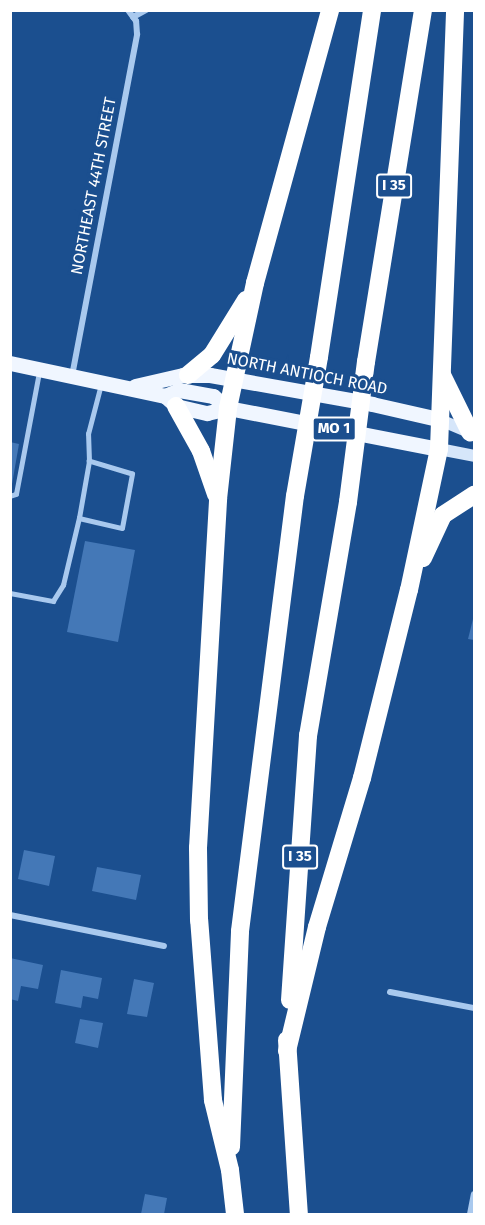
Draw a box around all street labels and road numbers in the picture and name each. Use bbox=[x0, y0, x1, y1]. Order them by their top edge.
street label: NORTHEAST 44TH STREET bbox=[67, 96, 121, 276]
road number: I 35 bbox=[376, 174, 412, 198]
street label: NORTH ANTIOCH ROAD bbox=[225, 349, 389, 399]
road number: MO 1 bbox=[312, 417, 356, 441]
road number: I 35 bbox=[282, 845, 318, 869]

